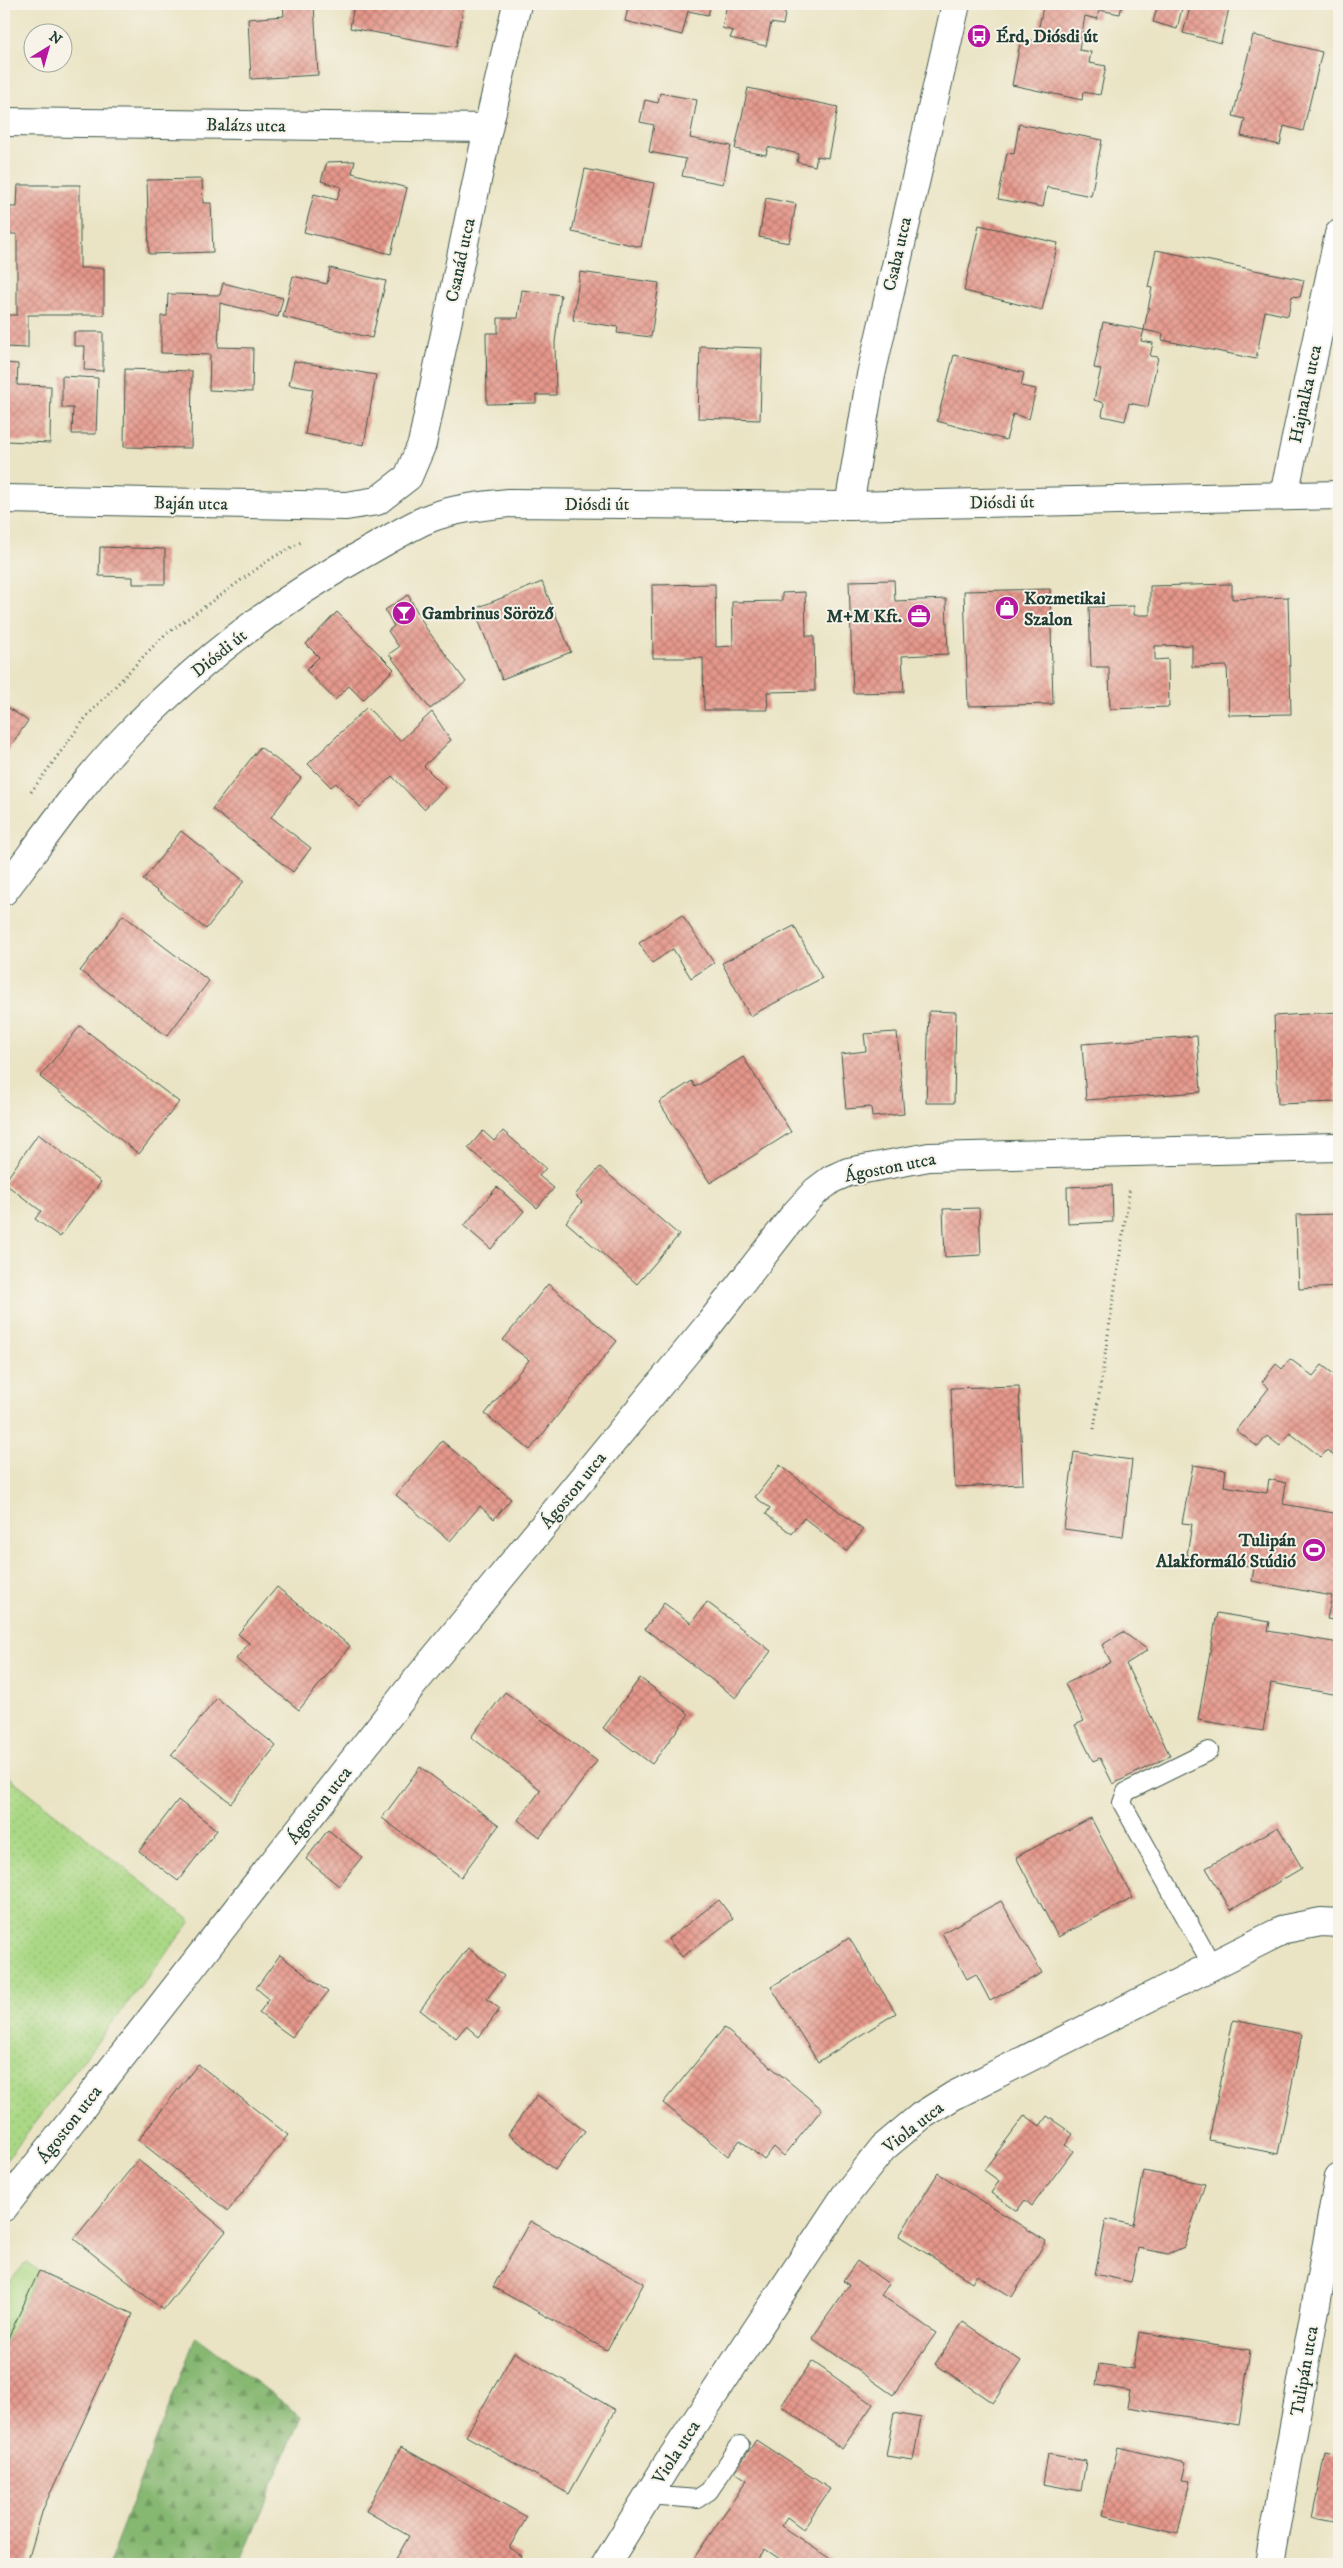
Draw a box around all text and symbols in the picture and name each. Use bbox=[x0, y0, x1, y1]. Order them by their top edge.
north arrow bbox=[22, 22, 72, 72]
bus stop icon: Érd, Diósdi út bbox=[966, 23, 992, 49]
place label: Érd, Diósdi út bbox=[996, 25, 1098, 48]
text: N bbox=[45, 28, 66, 49]
street label: Balázs utca bbox=[206, 114, 286, 138]
street label: Csaba utca bbox=[879, 215, 917, 293]
street label: Csanád utca bbox=[441, 216, 481, 304]
street label: Hajnalka utca bbox=[1285, 343, 1327, 445]
street label: Diósdi út bbox=[969, 491, 1035, 515]
street label: Baján utca bbox=[154, 492, 229, 516]
street label: Diósdi út bbox=[565, 494, 630, 516]
place label: Kozmetikai Szalon bbox=[1024, 588, 1106, 631]
shop icon: Kozmetikai Szalon bbox=[994, 595, 1020, 621]
bar icon: Gambrinus Söröző bbox=[391, 600, 417, 626]
place label: Gambrinus Söröző bbox=[422, 603, 555, 625]
office icon: M+M Kft. bbox=[906, 603, 932, 629]
place label: M+M Kft. bbox=[827, 606, 902, 628]
street label: Diósdi út bbox=[188, 625, 252, 683]
street label: Ágoston utca bbox=[842, 1147, 938, 1188]
street label: Ágoston utca bbox=[535, 1447, 612, 1534]
place label: Tulipán Alakformáló Stúdió bbox=[1155, 1530, 1297, 1573]
sports icon: Tulipán Alakformáló Stúdió bbox=[1301, 1537, 1327, 1563]
street label: Ágoston utca bbox=[282, 1761, 357, 1849]
street label: Ágoston utca bbox=[32, 2080, 107, 2168]
street label: Viola utca bbox=[878, 2097, 949, 2159]
street label: Tulipán utca bbox=[1286, 2324, 1324, 2418]
street label: Viola utca bbox=[648, 2416, 706, 2489]

